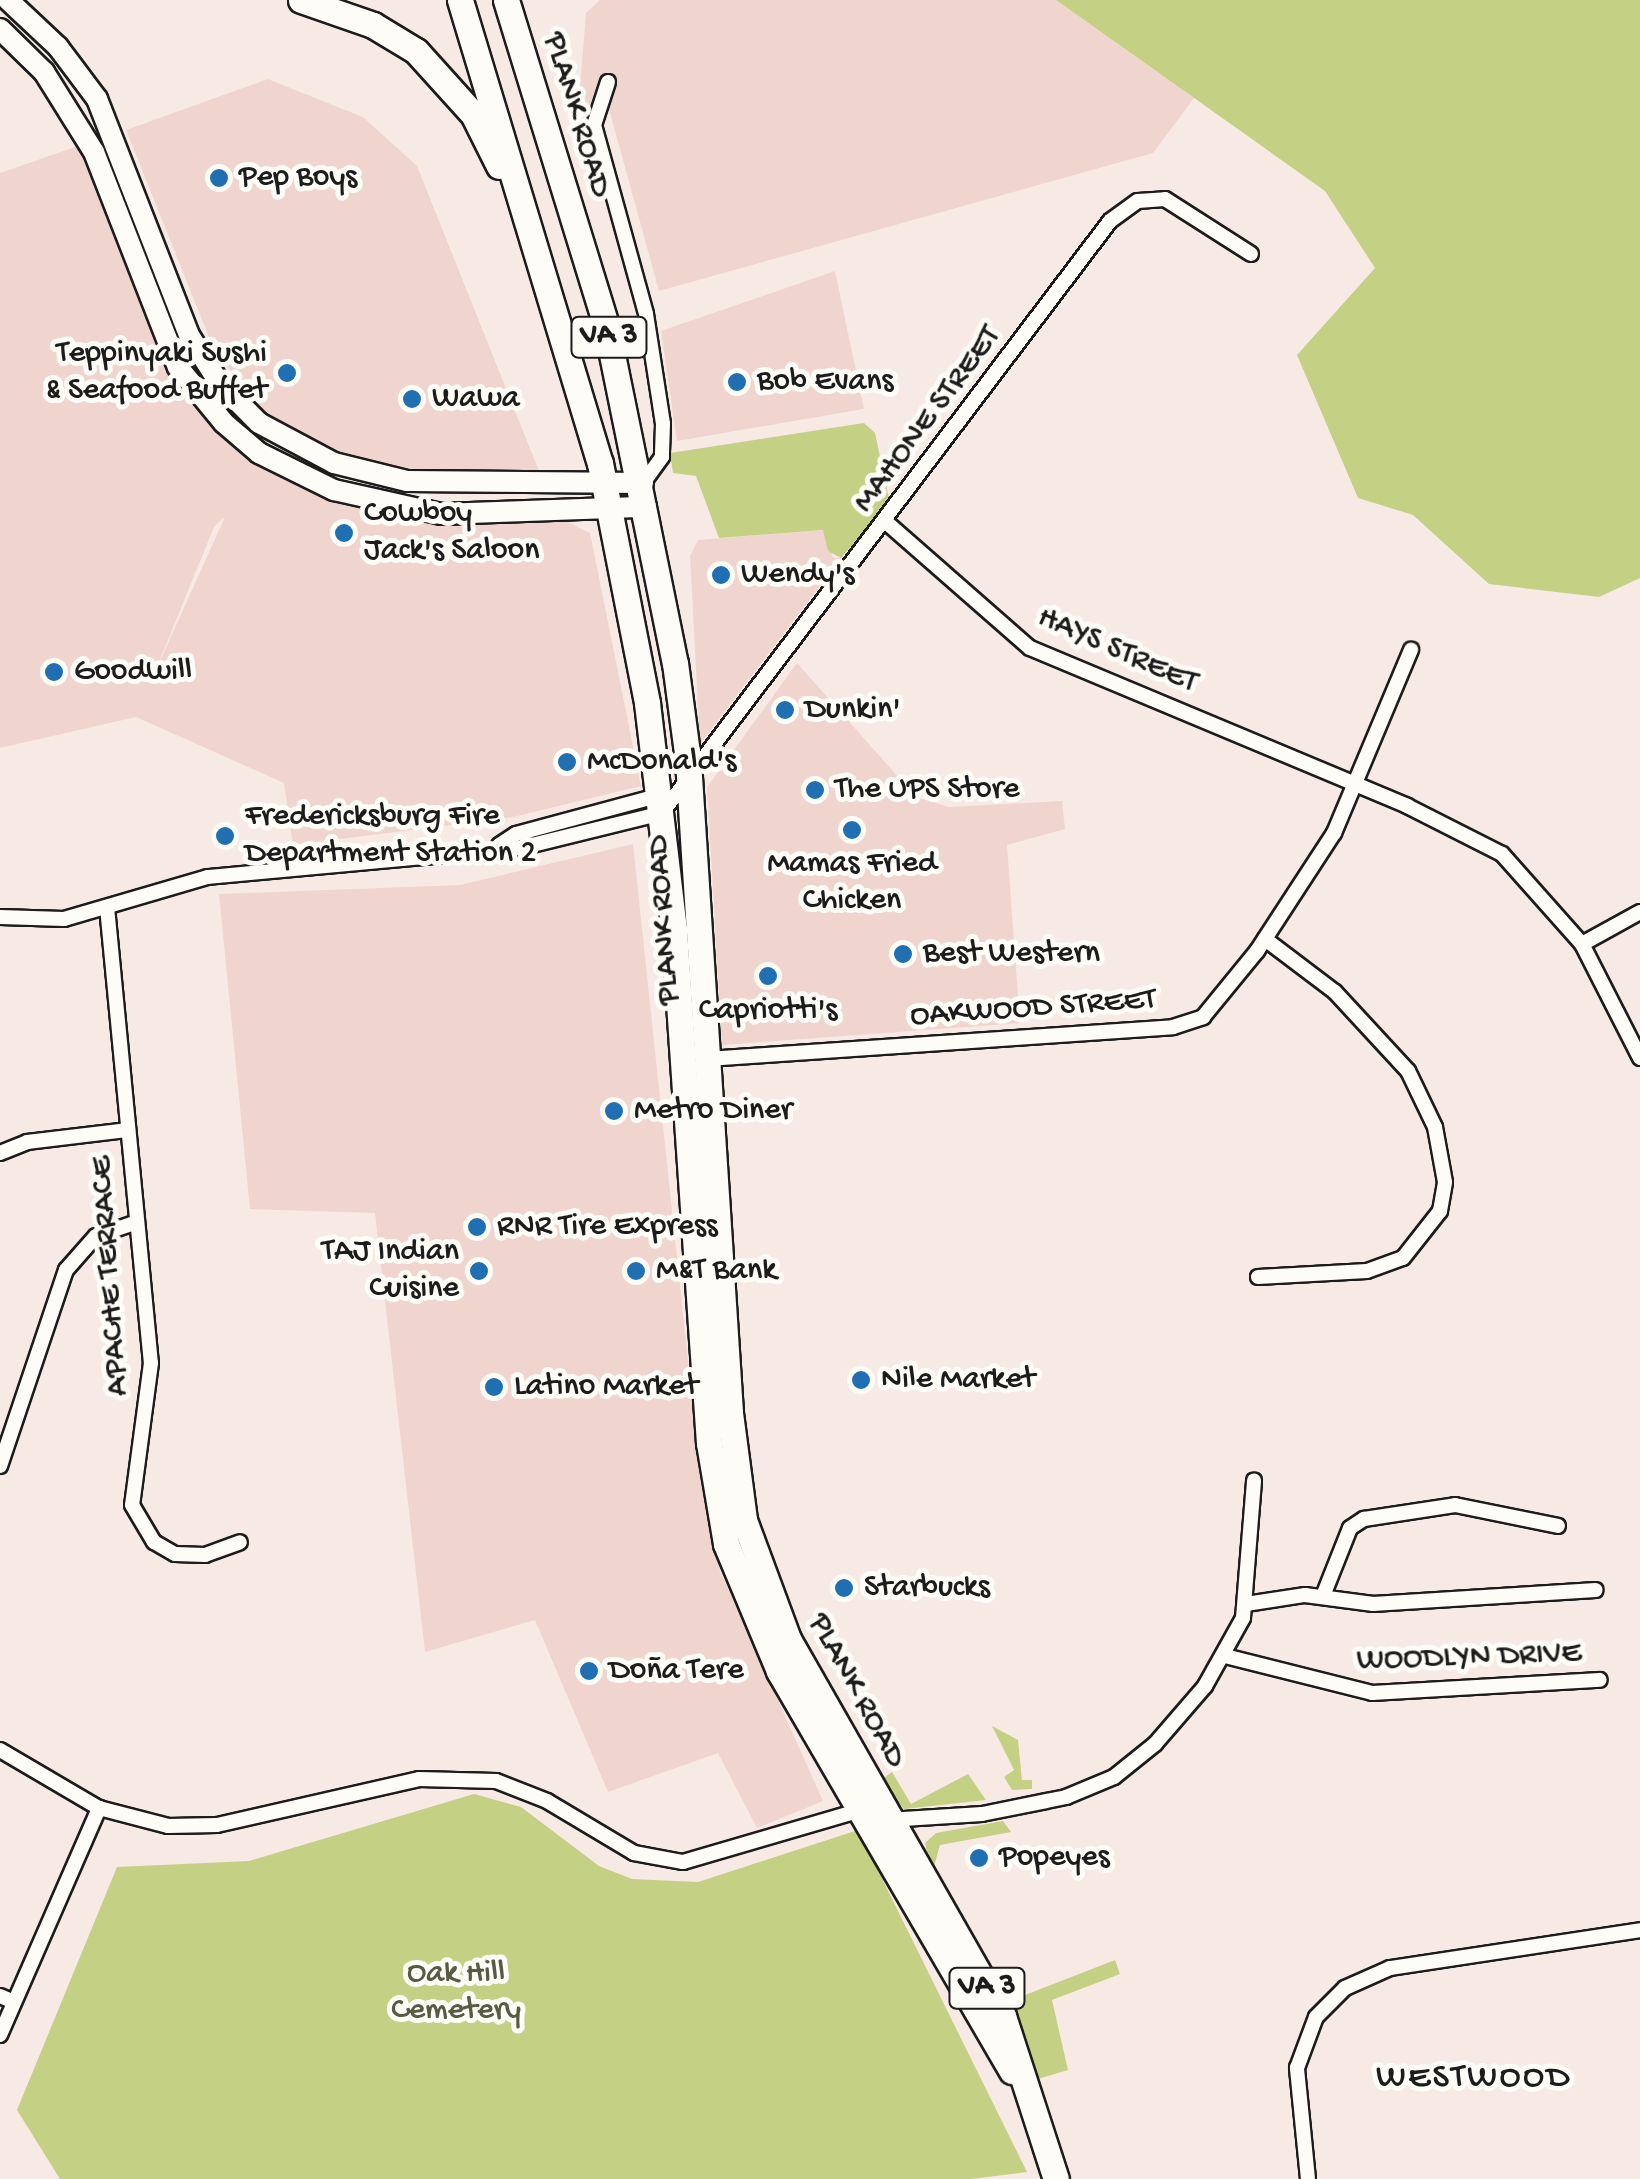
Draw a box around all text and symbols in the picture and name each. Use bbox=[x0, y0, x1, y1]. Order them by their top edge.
street label: PLANK ROAD bbox=[533, 28, 619, 202]
place label: Pep Boys bbox=[239, 159, 357, 197]
marker: Pep Boys bbox=[208, 167, 230, 189]
road number: VA 3 bbox=[569, 312, 649, 362]
street label: MAHONE STREET bbox=[846, 319, 1010, 521]
place label: Teppinyaki Sushi & Seafood Buffet bbox=[46, 336, 267, 411]
marker: Teppinyaki Sushi & Seafood Buffet bbox=[276, 362, 298, 384]
place label: Bob Evans bbox=[757, 363, 893, 401]
marker: Bob Evans bbox=[726, 371, 748, 393]
place label: Wawa bbox=[432, 380, 520, 418]
marker: Wawa bbox=[401, 388, 423, 410]
place label: Cowboy Jack's Saloon bbox=[364, 496, 539, 571]
marker: Cowboy Jack's Saloon bbox=[333, 522, 355, 544]
place label: Wendy's bbox=[741, 556, 854, 594]
marker: Wendy's bbox=[710, 564, 732, 586]
street label: HAYS STREET bbox=[1031, 599, 1203, 703]
place label: Goodwill bbox=[74, 653, 192, 691]
marker: Goodwill bbox=[43, 661, 65, 683]
place label: Dunkin' bbox=[805, 691, 901, 729]
marker: Dunkin' bbox=[774, 699, 796, 721]
place label: McDonald's bbox=[587, 743, 736, 781]
marker: McDonald's bbox=[556, 751, 578, 773]
place label: The UPS Store bbox=[835, 771, 1020, 809]
marker: The UPS Store bbox=[804, 779, 826, 801]
place label: Fredericksburg Fire Department Station 2 bbox=[245, 799, 536, 874]
marker: Mamas Fried Chicken bbox=[841, 819, 863, 841]
marker: Fredericksburg Fire Department Station 2 bbox=[214, 825, 236, 847]
street label: PLANK ROAD bbox=[640, 834, 690, 1006]
place label: Mamas Fried Chicken bbox=[767, 846, 937, 921]
place label: Best Western bbox=[923, 935, 1100, 973]
marker: Best Western bbox=[892, 943, 914, 965]
marker: Capriotti's bbox=[757, 965, 779, 987]
street label: OAKWOOD STREET bbox=[909, 981, 1157, 1037]
place label: Capriotti's bbox=[699, 992, 837, 1030]
place label: Metro Diner bbox=[634, 1092, 792, 1130]
marker: Metro Diner bbox=[603, 1100, 625, 1122]
street label: APACHE TERRACE bbox=[83, 1155, 139, 1397]
place label: RNR Tire Express bbox=[497, 1208, 718, 1246]
marker: RNR Tire Express bbox=[466, 1216, 488, 1238]
place label: TAJ Indian Cuisine bbox=[322, 1234, 459, 1309]
place label: M&T Bank bbox=[656, 1252, 776, 1290]
marker: TAJ Indian Cuisine bbox=[468, 1260, 490, 1282]
marker: M&T Bank bbox=[625, 1260, 647, 1282]
place label: Nile Market bbox=[881, 1361, 1035, 1399]
place label: Latino Market bbox=[514, 1368, 698, 1406]
marker: Nile Market bbox=[850, 1369, 872, 1391]
marker: Latino Market bbox=[483, 1376, 505, 1398]
place label: Starbucks bbox=[864, 1569, 990, 1607]
marker: Starbucks bbox=[833, 1577, 855, 1599]
street label: PLANK ROAD bbox=[798, 1607, 914, 1775]
street label: WOODLYN DRIVE bbox=[1356, 1635, 1582, 1681]
place label: Doña Tere bbox=[609, 1652, 744, 1690]
marker: Doña Tere bbox=[578, 1660, 600, 1682]
place label: Popeyes bbox=[999, 1839, 1110, 1877]
marker: Popeyes bbox=[968, 1847, 990, 1869]
park label: Oak Hill Cemetery bbox=[391, 1956, 521, 2031]
road number: VA 3 bbox=[947, 1963, 1027, 2013]
district label: WESTWOOD bbox=[1376, 2058, 1572, 2100]

